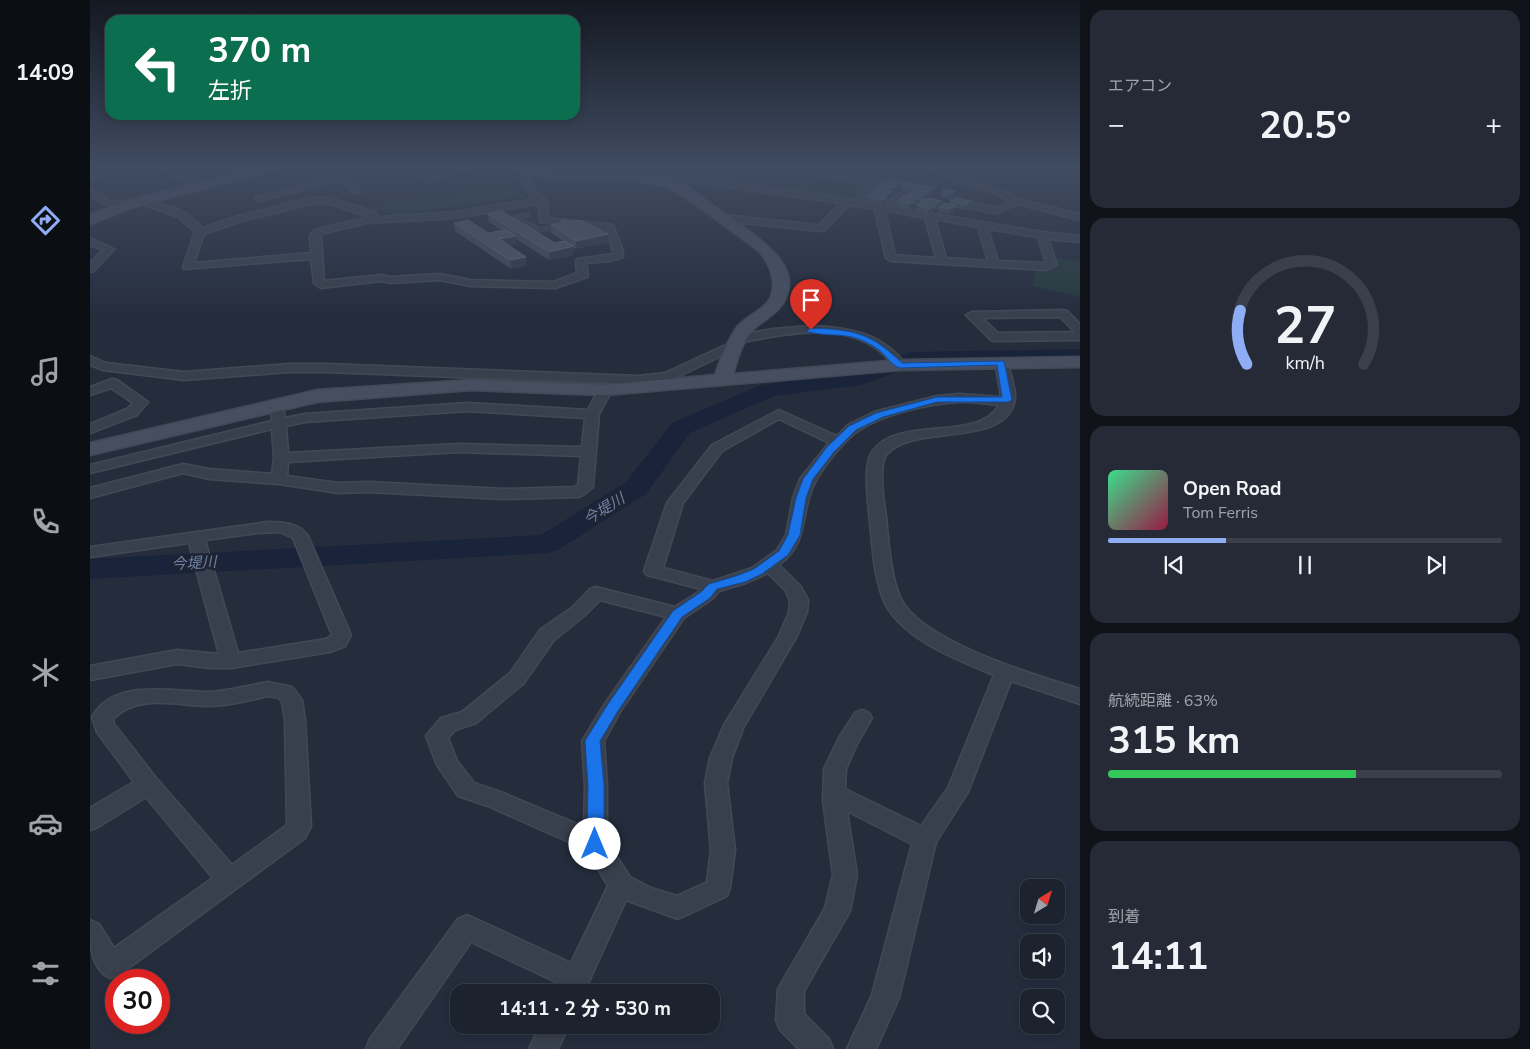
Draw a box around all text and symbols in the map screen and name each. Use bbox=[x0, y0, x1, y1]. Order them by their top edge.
text: 370 m bbox=[208, 27, 311, 74]
icon: left bbox=[125, 35, 190, 100]
text: 14:09 bbox=[16, 58, 74, 88]
text: エアコン bbox=[1108, 75, 1172, 97]
text: 左折 bbox=[208, 76, 252, 106]
text: 20.5° bbox=[1259, 100, 1351, 151]
text: − bbox=[1108, 106, 1125, 144]
text: + bbox=[1485, 106, 1502, 144]
icon: directions bbox=[28, 203, 63, 238]
pin bbox=[790, 279, 832, 330]
icon: arrive bbox=[797, 286, 825, 314]
text: 27 bbox=[1274, 290, 1336, 361]
text: km/h bbox=[1285, 351, 1325, 375]
icon: music bbox=[28, 354, 63, 389]
text: Open Road bbox=[1183, 476, 1281, 502]
water label: 今堤川 bbox=[580, 488, 630, 529]
text: Tom Ferris bbox=[1183, 502, 1258, 524]
icon: phone bbox=[28, 504, 63, 539]
icon: previous bbox=[1160, 551, 1188, 579]
icon: pause bbox=[1291, 551, 1319, 579]
icon: next bbox=[1422, 551, 1450, 579]
water label: 今堤川 bbox=[171, 552, 219, 574]
icon: climate bbox=[28, 655, 63, 690]
text: 航続距離 · 63% bbox=[1108, 690, 1218, 712]
text: 315 km bbox=[1108, 715, 1240, 766]
icon: car bbox=[28, 806, 63, 841]
position arrow bbox=[568, 817, 620, 869]
north arrow bbox=[1020, 879, 1065, 924]
map controls bbox=[1020, 879, 1065, 1034]
text: 到着 bbox=[1108, 906, 1140, 928]
text: 14:11 bbox=[1108, 931, 1209, 982]
button: sound bbox=[1020, 934, 1065, 979]
icon: filters bbox=[28, 956, 63, 991]
speed limit sign: 30 bbox=[105, 969, 170, 1034]
button: search bbox=[1020, 989, 1065, 1034]
text: 14:11 · 2 分 · 530 m bbox=[499, 996, 671, 1022]

